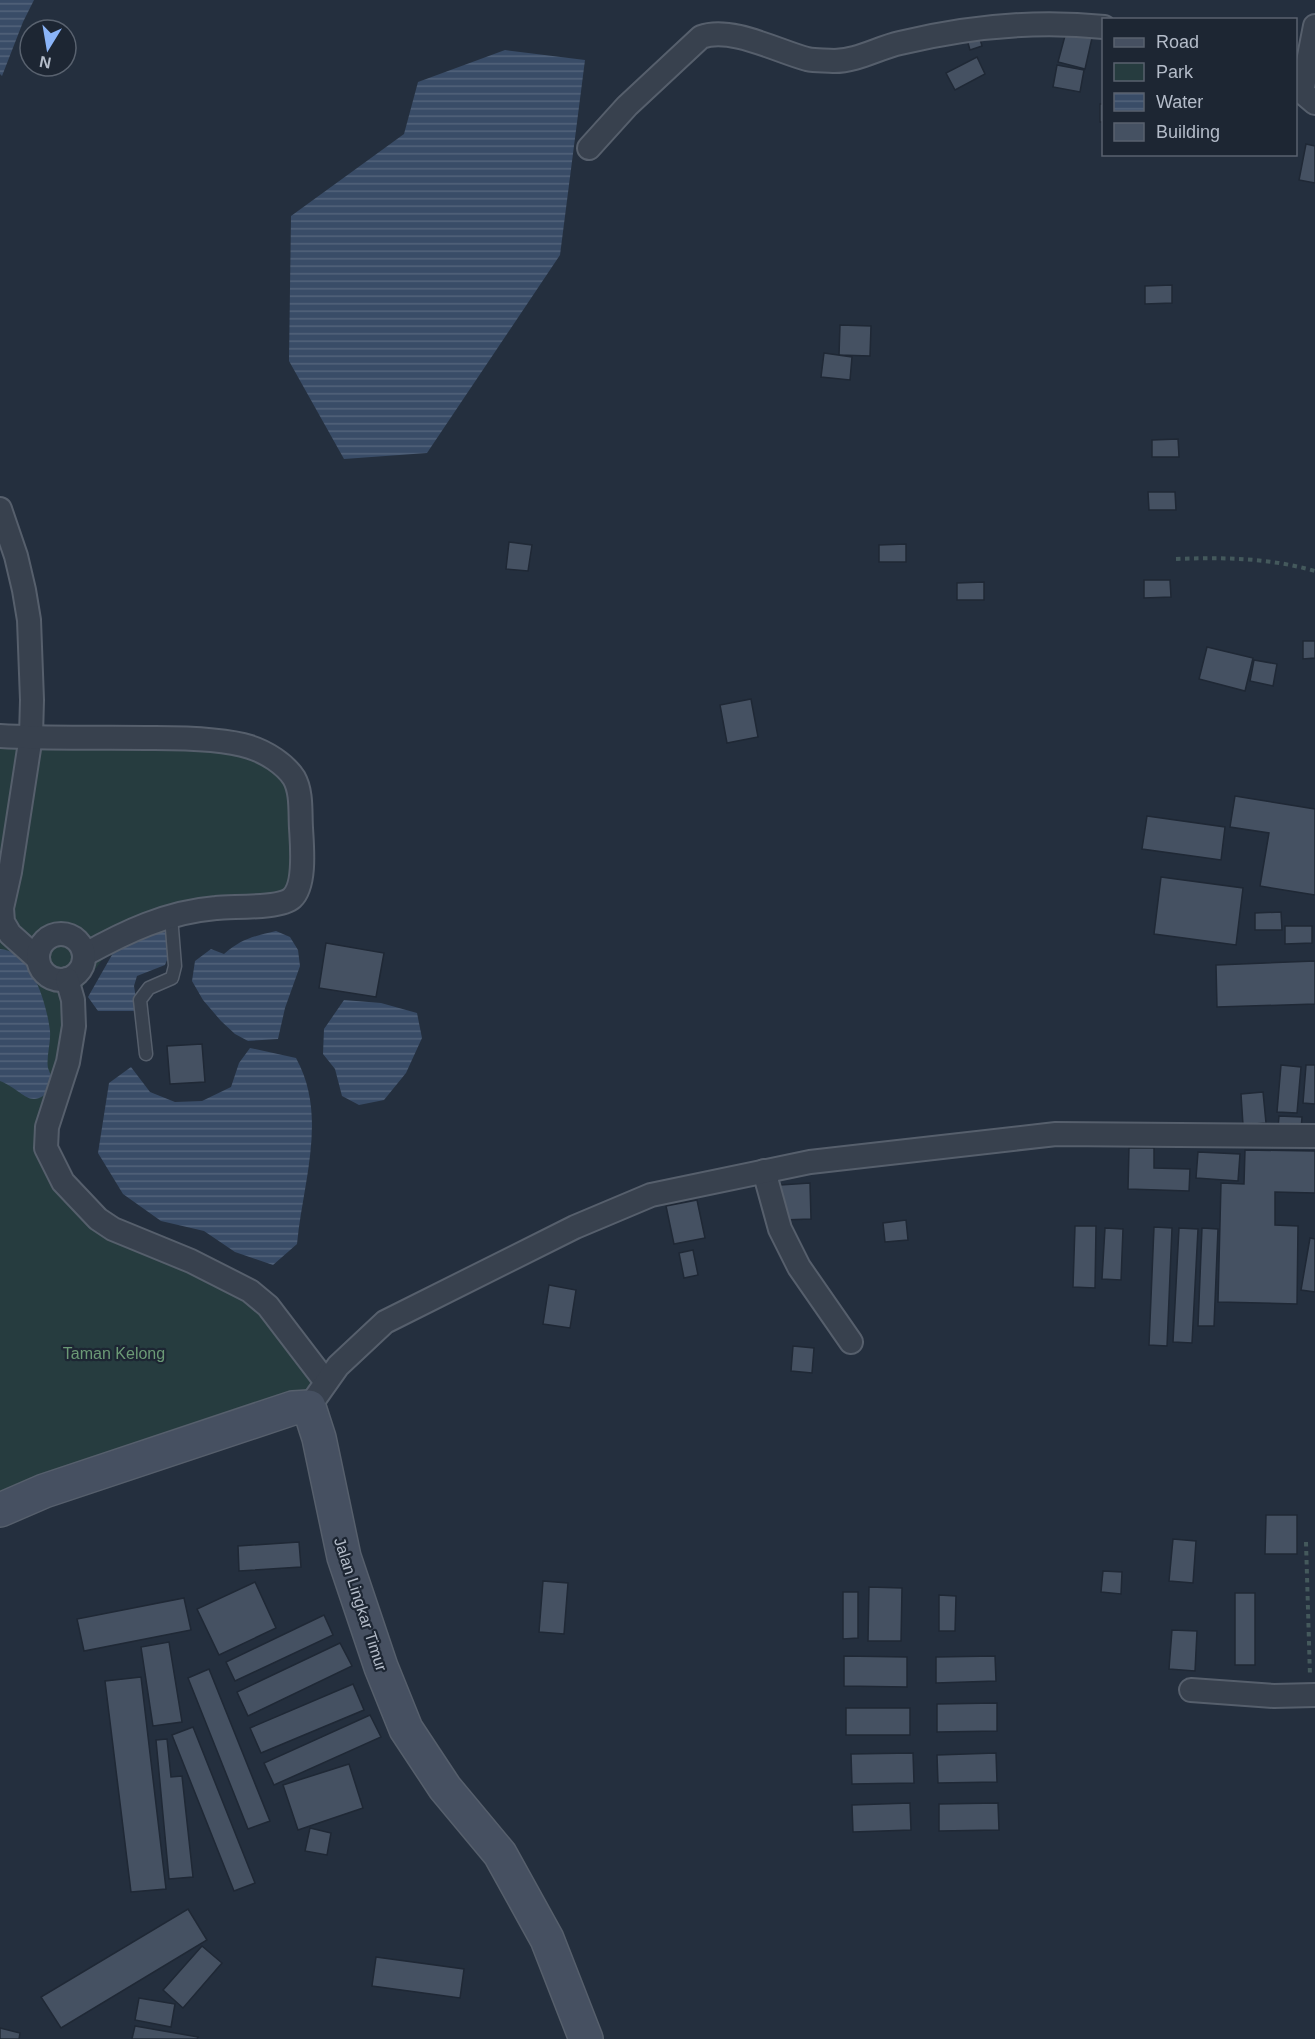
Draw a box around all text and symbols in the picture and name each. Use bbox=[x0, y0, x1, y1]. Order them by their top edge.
north arrow bbox=[18, 18, 78, 78]
legend bbox=[1102, 18, 1297, 156]
text: Road bbox=[1156, 32, 1199, 52]
text: N bbox=[38, 53, 53, 72]
text: Park bbox=[1156, 62, 1194, 82]
text: Water bbox=[1156, 92, 1203, 112]
text: Building bbox=[1156, 122, 1220, 142]
park label: Taman Kelong bbox=[63, 1345, 165, 1362]
street label: Jalan Lingkar Timur bbox=[331, 1535, 390, 1674]

